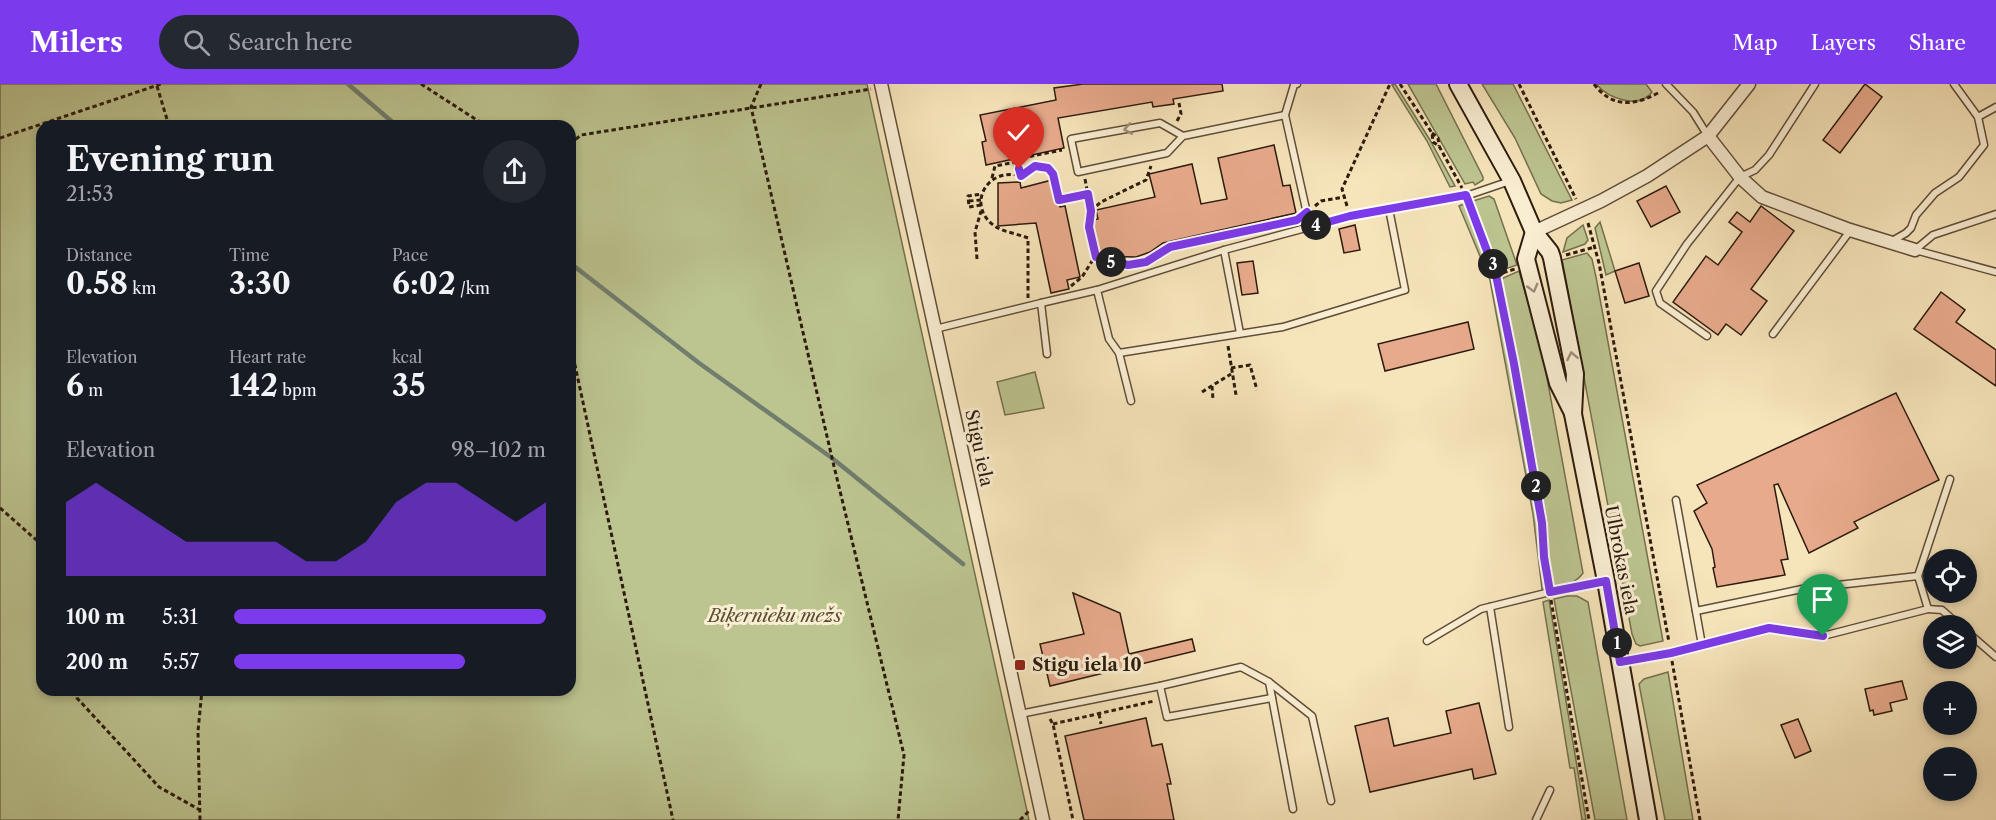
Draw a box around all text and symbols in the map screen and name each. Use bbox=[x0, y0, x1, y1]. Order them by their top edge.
search box bbox=[159, 15, 579, 69]
text: Milers bbox=[30, 25, 123, 59]
icon: search bbox=[180, 26, 213, 59]
text: Search here bbox=[228, 29, 353, 56]
text: Map bbox=[1733, 30, 1778, 55]
text: Layers bbox=[1811, 30, 1876, 55]
text: Share bbox=[1909, 30, 1966, 55]
pin bbox=[993, 107, 1044, 169]
icon: check bbox=[1002, 116, 1035, 149]
one-way arrow bbox=[1123, 122, 1133, 134]
text: Evening run bbox=[66, 139, 274, 180]
button: share bbox=[483, 140, 546, 203]
text: 21:53 bbox=[66, 182, 113, 206]
pin: 4 bbox=[1301, 210, 1331, 240]
text: 4 bbox=[1311, 215, 1321, 235]
text: Distance bbox=[66, 245, 132, 265]
text: Time bbox=[229, 245, 269, 265]
text: Pace bbox=[392, 245, 428, 265]
pin: 5 bbox=[1096, 247, 1126, 277]
pin: 3 bbox=[1478, 249, 1508, 279]
text: 5 bbox=[1107, 252, 1115, 272]
text: 3 bbox=[1488, 254, 1498, 274]
text: 0.58 bbox=[66, 265, 128, 302]
text: 3:30 bbox=[229, 265, 291, 302]
text: 6:02 bbox=[392, 265, 456, 302]
text: km bbox=[128, 278, 157, 298]
text: /km bbox=[456, 278, 490, 298]
one-way arrow bbox=[1526, 283, 1539, 293]
text: Elevation bbox=[66, 347, 137, 367]
text: Heart rate bbox=[229, 347, 306, 367]
text: kcal bbox=[392, 347, 422, 367]
one-way arrow bbox=[1566, 351, 1579, 361]
text: 6 bbox=[66, 367, 84, 404]
text: 142 bbox=[229, 367, 278, 404]
text: 35 bbox=[392, 367, 426, 404]
text: m bbox=[84, 380, 103, 400]
text: bpm bbox=[278, 380, 317, 400]
street label: Stigu iela bbox=[960, 407, 998, 489]
text: Elevation bbox=[66, 438, 155, 462]
text: 98–102 m bbox=[451, 438, 546, 462]
pin: 2 bbox=[1521, 471, 1551, 501]
text: 2 bbox=[1531, 476, 1541, 496]
street label: Ulbrokas iela bbox=[1600, 503, 1642, 617]
map controls bbox=[1923, 549, 1977, 801]
button: locate bbox=[1923, 549, 1977, 603]
pin bbox=[1797, 574, 1848, 636]
icon: arrive bbox=[1806, 583, 1839, 616]
text: 100 m bbox=[66, 605, 125, 629]
text: 5:31 bbox=[162, 605, 198, 629]
park label: Biķernieku mežs bbox=[706, 605, 842, 628]
button: layers bbox=[1923, 615, 1977, 669]
pin: 1 bbox=[1602, 628, 1632, 658]
text: 1 bbox=[1613, 633, 1621, 653]
text: 200 m bbox=[66, 650, 128, 674]
text: 5:57 bbox=[162, 650, 199, 674]
place label: Stigu iela 10 bbox=[1032, 654, 1142, 676]
marker: Stigu iela 10 bbox=[1013, 658, 1027, 672]
button: + bbox=[1923, 681, 1977, 735]
button: − bbox=[1923, 747, 1977, 801]

